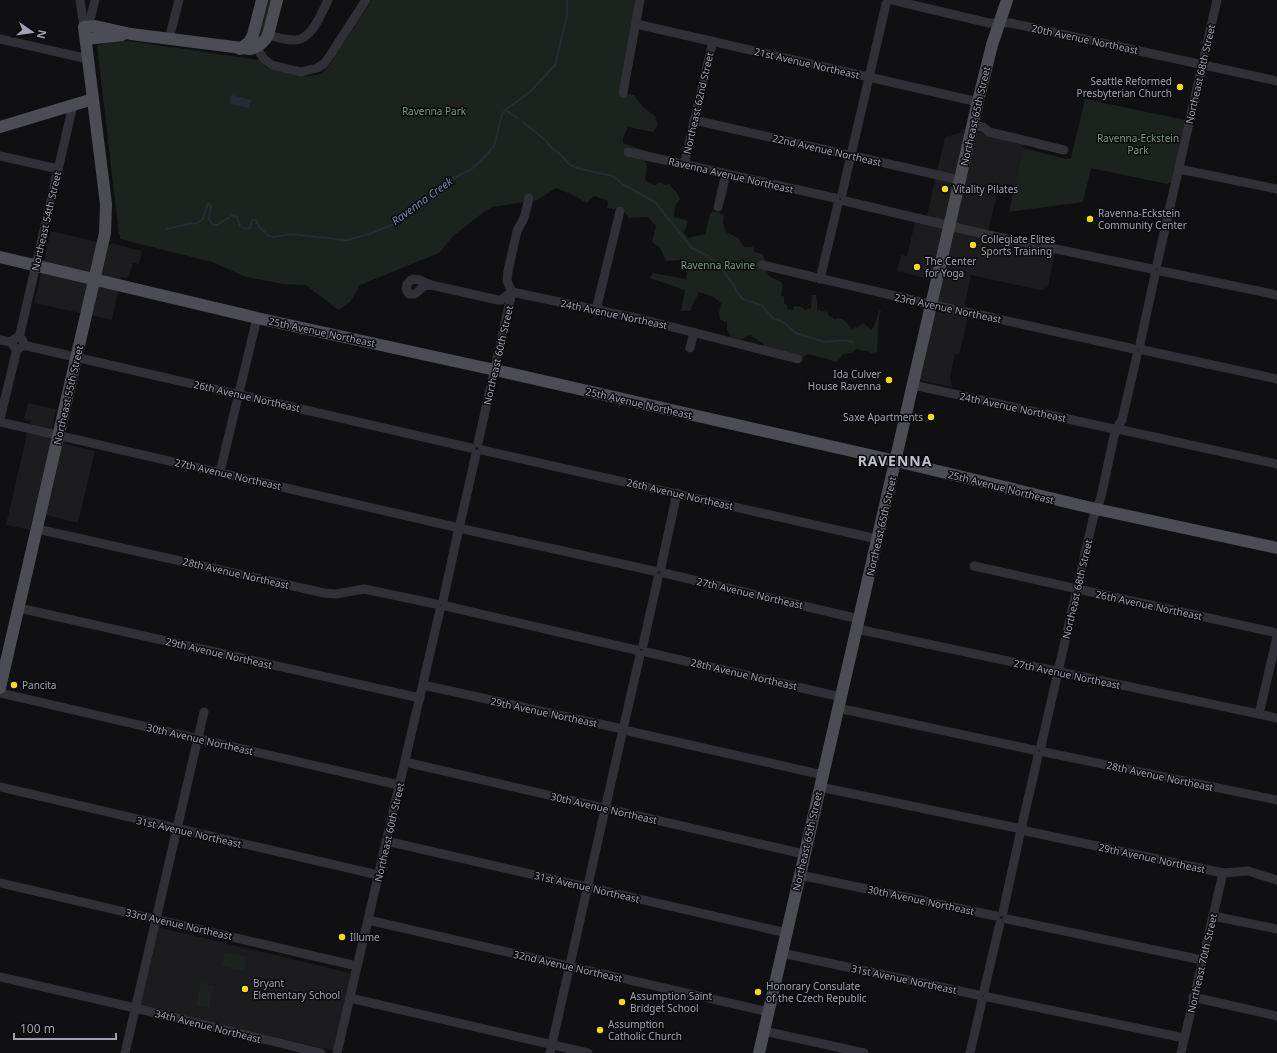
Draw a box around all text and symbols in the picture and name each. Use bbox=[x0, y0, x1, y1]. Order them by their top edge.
north arrow bbox=[12, 12, 52, 52]
street label: 20th Avenue Northeast bbox=[1030, 21, 1140, 57]
street label: Northeast 68th Street bbox=[1182, 23, 1218, 125]
text: N bbox=[34, 28, 51, 40]
street label: 21st Avenue Northeast bbox=[753, 44, 861, 82]
street label: Northeast 62nd Street bbox=[679, 50, 717, 155]
street label: Northeast 65th Street bbox=[957, 65, 993, 167]
place label: Seattle Reformed Presbyterian Church bbox=[1077, 74, 1172, 100]
marker: Seattle Reformed Presbyterian Church bbox=[1175, 82, 1185, 92]
park label: Ravenna Park bbox=[402, 104, 467, 118]
street label: 22nd Avenue Northeast bbox=[771, 131, 883, 169]
park label: Ravenna-Eckstein Park bbox=[1097, 131, 1179, 157]
street label: Ravenna Avenue Northeast bbox=[667, 154, 795, 196]
street label: Northeast 54th Street bbox=[28, 170, 64, 272]
water label: Ravenna Creek bbox=[388, 173, 456, 228]
place label: Vitality Pilates bbox=[953, 182, 1018, 196]
marker: Vitality Pilates bbox=[940, 184, 950, 194]
place label: Ravenna-Eckstein Community Center bbox=[1098, 206, 1187, 232]
marker: Ravenna-Eckstein Community Center bbox=[1085, 214, 1095, 224]
place label: Collegiate Elites Sports Training bbox=[981, 232, 1055, 258]
marker: Collegiate Elites Sports Training bbox=[968, 240, 978, 250]
place label: The Center for Yoga bbox=[925, 254, 977, 280]
park label: Ravenna Ravine bbox=[681, 258, 756, 272]
marker: The Center for Yoga bbox=[912, 262, 922, 272]
street label: 23rd Avenue Northeast bbox=[893, 290, 1003, 326]
street label: 24th Avenue Northeast bbox=[559, 296, 669, 332]
street label: Northeast 60th Street bbox=[480, 304, 516, 406]
street label: 25th Avenue Northeast bbox=[267, 314, 377, 350]
street label: Northeast 55th Street bbox=[50, 344, 86, 446]
place label: Ida Culver House Ravenna bbox=[808, 367, 881, 393]
marker: Ida Culver House Ravenna bbox=[884, 375, 894, 385]
street label: 26th Avenue Northeast bbox=[192, 377, 302, 415]
street label: 25th Avenue Northeast bbox=[584, 384, 694, 422]
street label: 24th Avenue Northeast bbox=[958, 389, 1068, 425]
place label: Saxe Apartments bbox=[843, 410, 923, 424]
marker: Saxe Apartments bbox=[926, 412, 936, 422]
district label: RAVENNA bbox=[858, 451, 932, 470]
street label: 27th Avenue Northeast bbox=[173, 455, 283, 493]
street label: 25th Avenue Northeast bbox=[947, 467, 1056, 507]
street label: 26th Avenue Northeast bbox=[625, 475, 735, 513]
street label: Northeast 65th Street bbox=[863, 475, 899, 577]
street label: Northeast 68th Street bbox=[1059, 538, 1095, 640]
street label: 28th Avenue Northeast bbox=[181, 554, 291, 592]
street label: 27th Avenue Northeast bbox=[695, 574, 805, 612]
street label: 26th Avenue Northeast bbox=[1094, 587, 1204, 623]
street label: 29th Avenue Northeast bbox=[164, 634, 274, 672]
street label: 28th Avenue Northeast bbox=[689, 655, 799, 693]
street label: 27th Avenue Northeast bbox=[1012, 656, 1122, 692]
place label: Pancita bbox=[22, 678, 56, 692]
marker: Pancita bbox=[9, 680, 19, 690]
street label: 29th Avenue Northeast bbox=[489, 694, 599, 730]
street label: 30th Avenue Northeast bbox=[145, 720, 255, 758]
street label: 28th Avenue Northeast bbox=[1105, 758, 1215, 794]
street label: Northeast 60th Street bbox=[371, 781, 407, 883]
street label: 30th Avenue Northeast bbox=[549, 789, 659, 827]
street label: Northeast 65th Street bbox=[789, 790, 825, 892]
street label: 31st Avenue Northeast bbox=[135, 813, 243, 851]
street label: 29th Avenue Northeast bbox=[1097, 840, 1207, 876]
street label: 31st Avenue Northeast bbox=[533, 868, 641, 906]
street label: 30th Avenue Northeast bbox=[866, 882, 976, 918]
street label: 33rd Avenue Northeast bbox=[124, 905, 234, 943]
street label: Northeast 70th Street bbox=[1184, 912, 1220, 1014]
place label: Illume bbox=[350, 930, 380, 944]
marker: Illume bbox=[337, 932, 347, 942]
street label: 32nd Avenue Northeast bbox=[512, 947, 624, 985]
street label: 31st Avenue Northeast bbox=[850, 961, 958, 997]
place label: Bryant Elementary School bbox=[253, 976, 340, 1002]
place label: Honorary Consulate of the Czech Republic bbox=[766, 979, 867, 1005]
marker: Bryant Elementary School bbox=[240, 984, 250, 994]
marker: Honorary Consulate of the Czech Republic bbox=[753, 987, 763, 997]
place label: Assumption Saint Bridget School bbox=[630, 989, 713, 1015]
marker: Assumption Saint Bridget School bbox=[617, 997, 627, 1007]
street label: 34th Avenue Northeast bbox=[154, 1006, 263, 1046]
scale bar bbox=[14, 1015, 116, 1041]
place label: Assumption Catholic Church bbox=[608, 1017, 682, 1043]
text: 100 m bbox=[20, 1020, 55, 1037]
marker: Assumption Catholic Church bbox=[595, 1025, 605, 1035]

